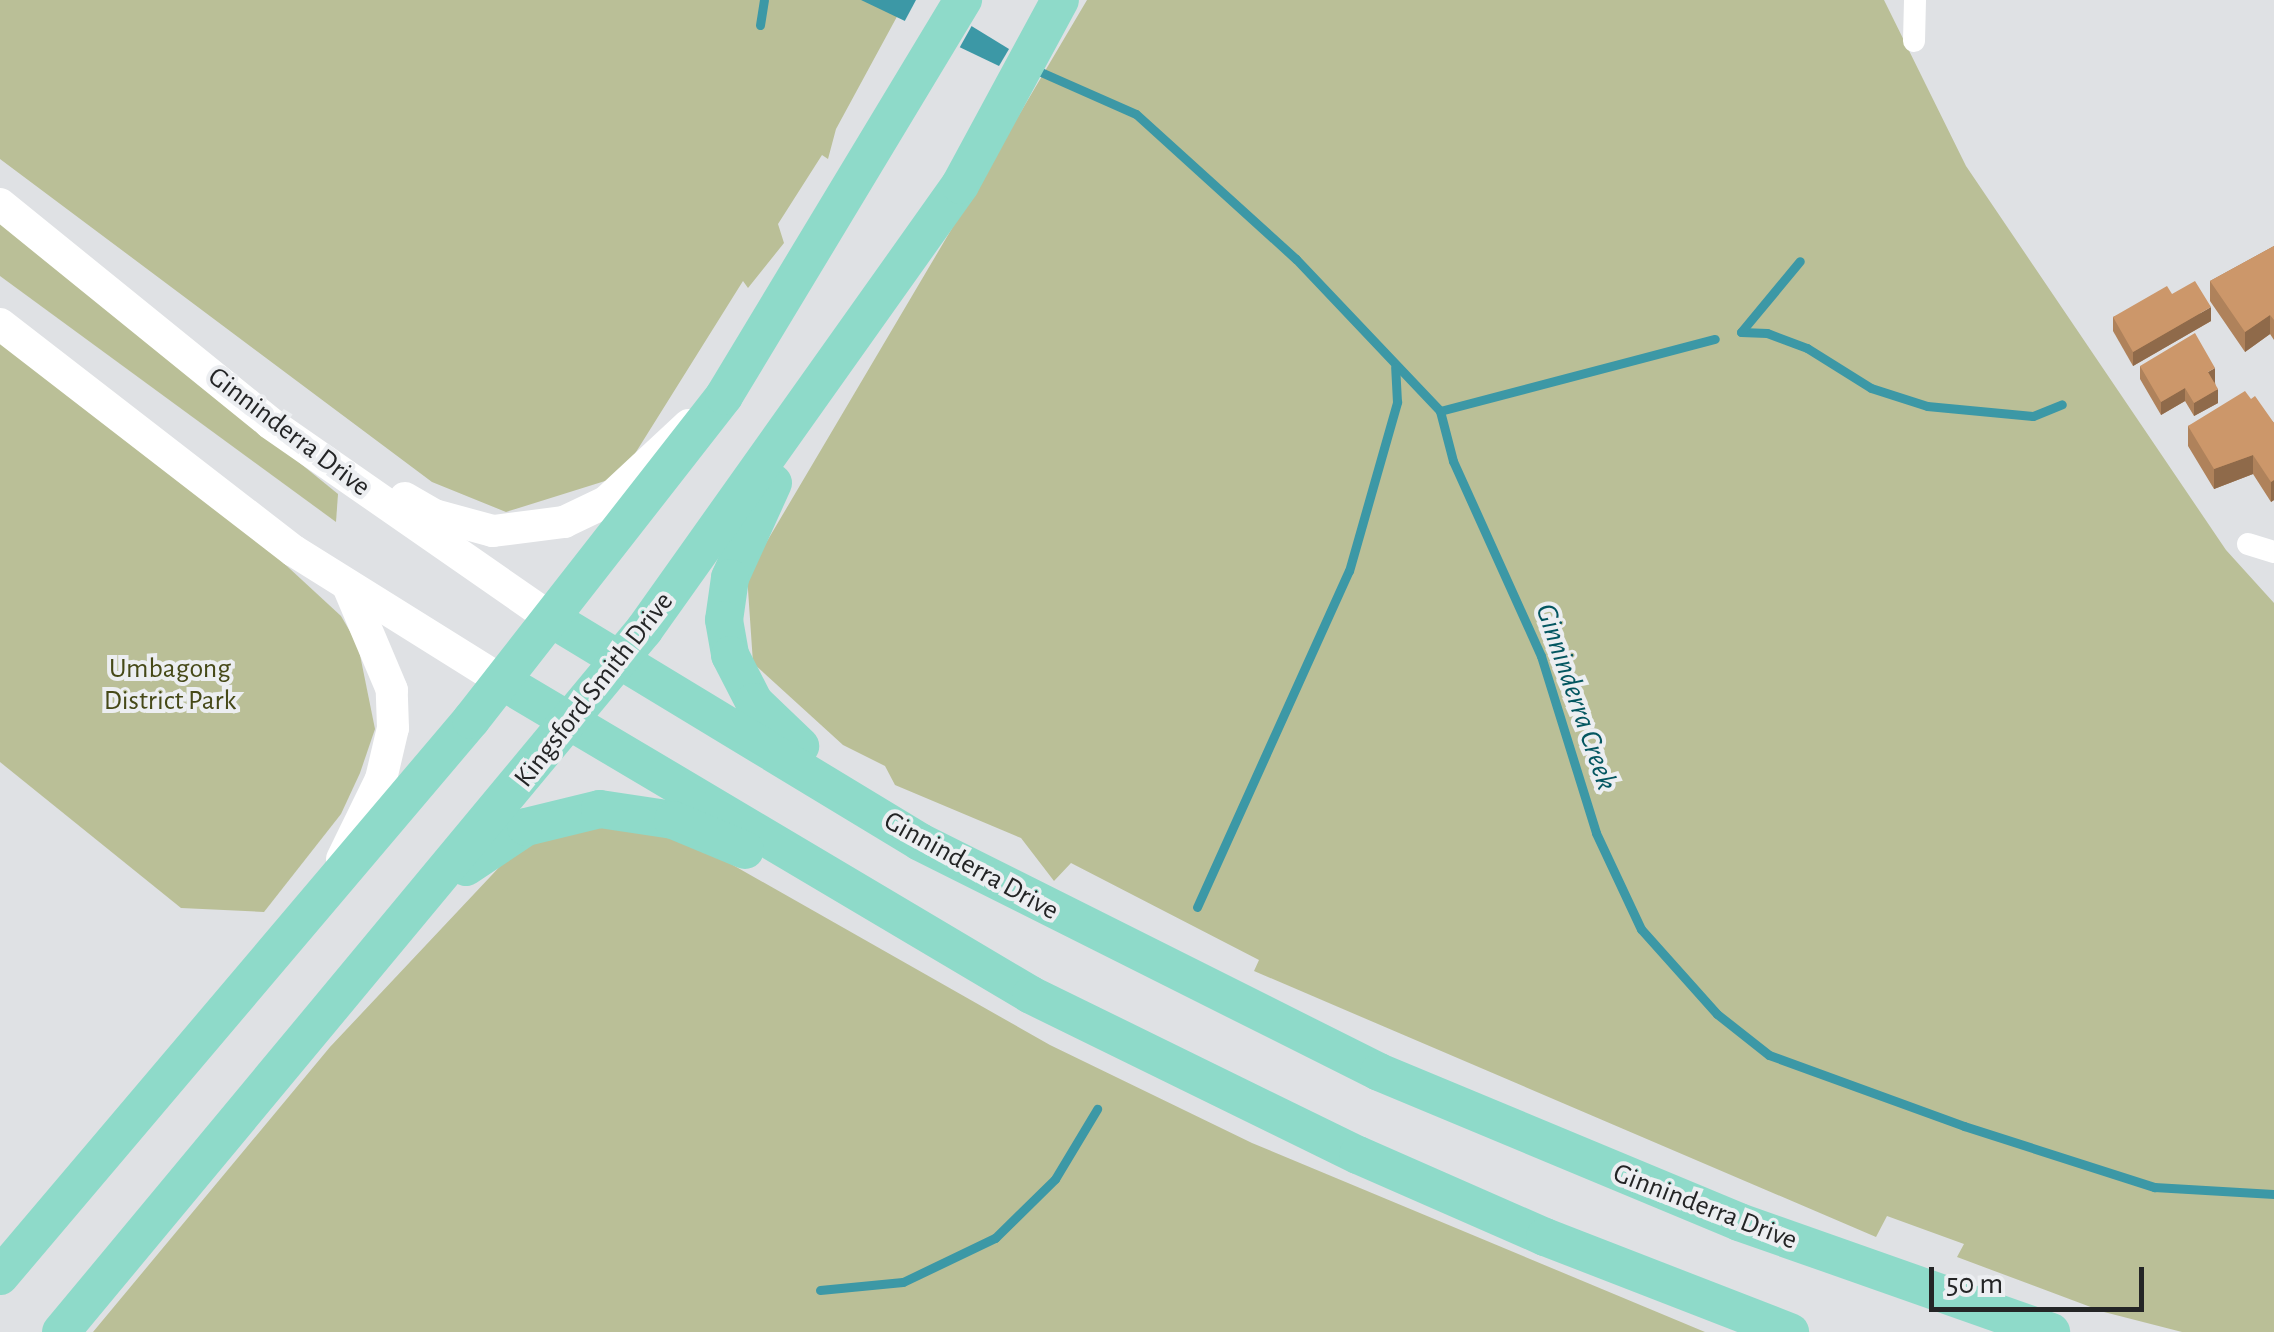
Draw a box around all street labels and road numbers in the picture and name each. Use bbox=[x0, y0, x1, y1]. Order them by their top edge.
street label: Ginninderra Drive bbox=[201, 360, 377, 504]
street label: Kingsford Smith Drive bbox=[507, 586, 681, 794]
street label: Ginninderra Drive bbox=[878, 804, 1064, 928]
street label: Ginninderra Drive bbox=[1608, 1156, 1802, 1258]

